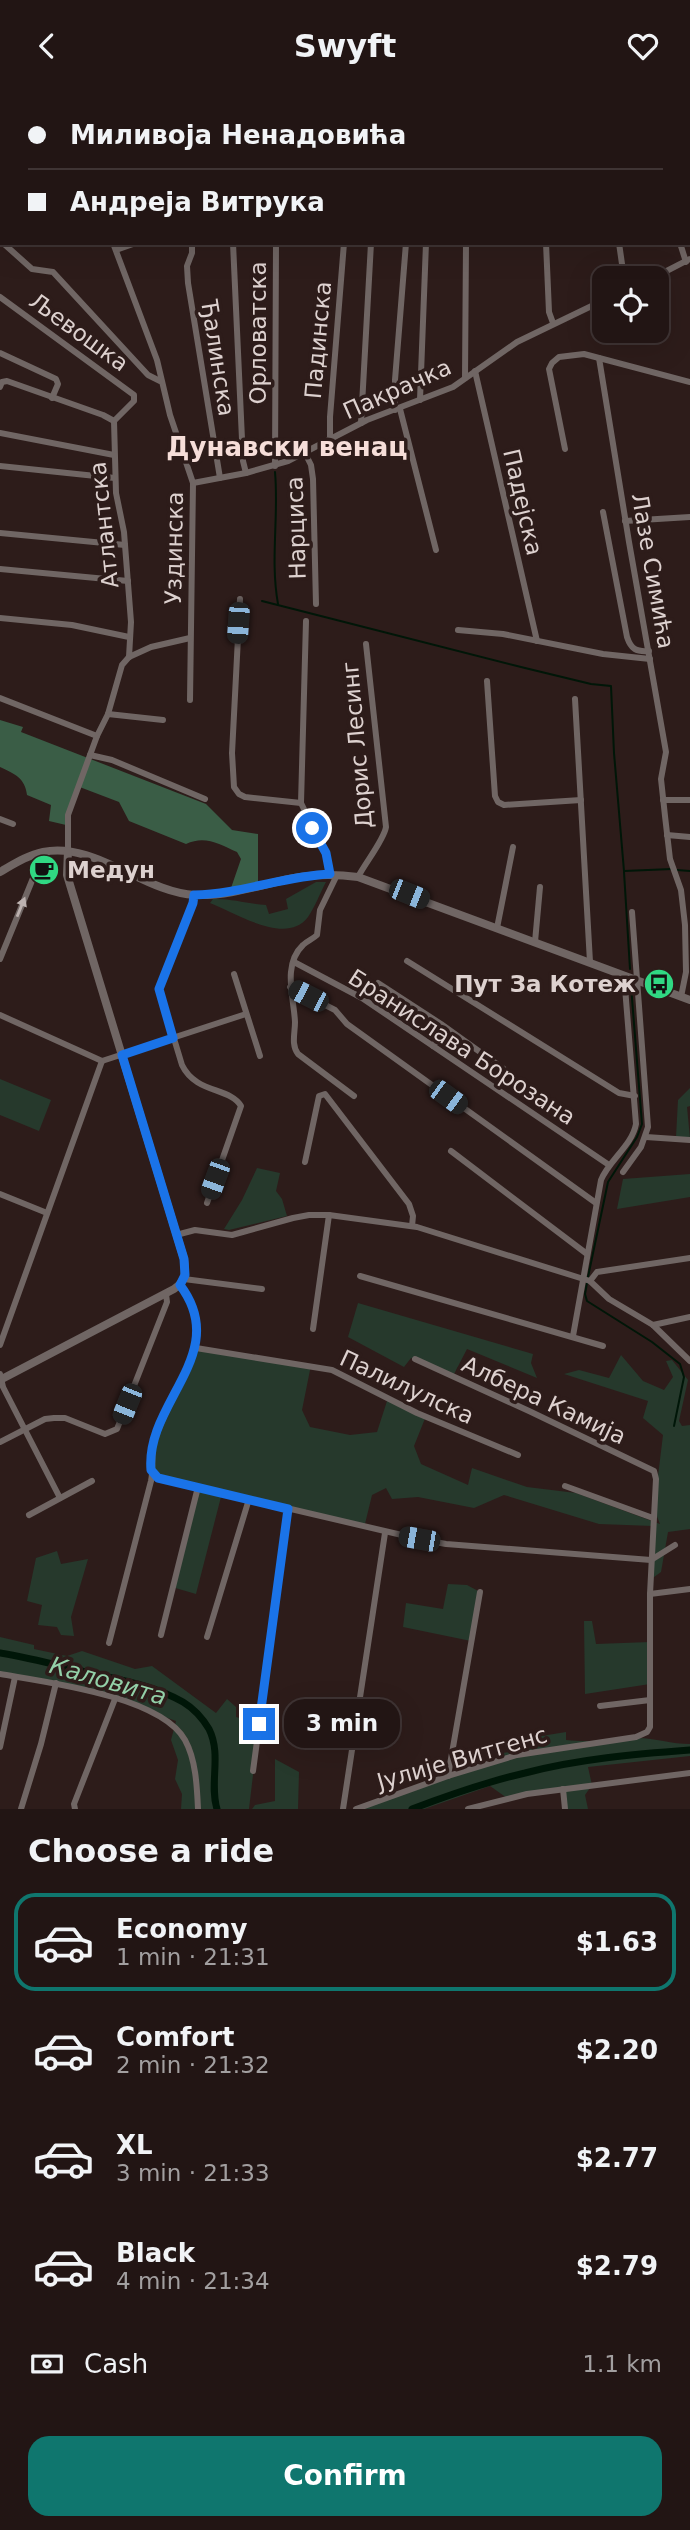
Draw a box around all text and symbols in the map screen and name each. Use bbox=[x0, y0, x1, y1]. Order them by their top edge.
icon: back bbox=[28, 27, 66, 65]
text: Swyft bbox=[294, 27, 396, 65]
icon: heart bbox=[624, 27, 662, 65]
text: Миливоја Ненадовића bbox=[70, 120, 406, 150]
text: Андреја Витрука bbox=[70, 187, 325, 217]
street label: Орловатска bbox=[245, 261, 271, 405]
map controls bbox=[592, 266, 669, 343]
button: locate bbox=[592, 266, 669, 343]
street label: Падинска bbox=[300, 280, 336, 400]
street label: Љевошка bbox=[24, 287, 134, 377]
street label: Ђалинска bbox=[196, 297, 240, 418]
street label: Пакрачка bbox=[339, 354, 455, 424]
district label: Дунавски венац bbox=[166, 432, 408, 462]
street label: Падејска bbox=[498, 446, 548, 558]
street label: Атлантска bbox=[84, 460, 124, 590]
street label: Нарциса bbox=[281, 476, 311, 580]
street label: Уздинска bbox=[160, 491, 188, 605]
street label: Лазе Симића bbox=[627, 491, 679, 651]
car bbox=[227, 601, 250, 645]
street label: Дорис Лесинг bbox=[337, 660, 377, 830]
route start bbox=[296, 812, 328, 844]
cafe icon: Медун bbox=[27, 853, 61, 887]
place label: Медун bbox=[67, 857, 155, 883]
car bbox=[386, 876, 433, 912]
one-way arrow bbox=[16, 896, 27, 917]
street label: Бранислава Борозана bbox=[344, 964, 580, 1130]
bus stop icon: Пут За Котеж bbox=[642, 967, 676, 1001]
place label: Пут За Котеж bbox=[454, 971, 636, 997]
car bbox=[285, 977, 332, 1015]
car bbox=[425, 1076, 472, 1118]
car bbox=[198, 1156, 233, 1202]
street label: Палилулска bbox=[336, 1345, 478, 1429]
street label: Албера Камија bbox=[458, 1351, 630, 1449]
car bbox=[110, 1381, 145, 1427]
car bbox=[397, 1525, 442, 1553]
water label: Каловита bbox=[46, 1651, 170, 1711]
callout: 3 min bbox=[284, 1699, 399, 1749]
route end bbox=[243, 1708, 275, 1740]
text: 3 min bbox=[306, 1710, 378, 1736]
street label: Јулије Витгенс bbox=[372, 1721, 550, 1795]
text: Choose a ride bbox=[28, 1832, 274, 1870]
icon: car bbox=[32, 1911, 95, 1974]
text: Economy bbox=[116, 1914, 247, 1944]
text: $1.63 bbox=[576, 1927, 658, 1957]
text: 1 min · 21:31 bbox=[116, 1944, 270, 1970]
icon: car bbox=[32, 2019, 95, 2082]
text: Comfort bbox=[116, 2022, 234, 2052]
text: $2.20 bbox=[576, 2035, 658, 2065]
text: 2 min · 21:32 bbox=[116, 2052, 270, 2078]
icon: car bbox=[32, 2127, 95, 2190]
text: XL bbox=[116, 2130, 153, 2160]
text: $2.77 bbox=[576, 2143, 658, 2173]
text: 3 min · 21:33 bbox=[116, 2160, 270, 2186]
icon: car bbox=[32, 2235, 95, 2298]
text: Black bbox=[116, 2238, 195, 2268]
text: $2.79 bbox=[576, 2251, 658, 2281]
text: 4 min · 21:34 bbox=[116, 2268, 270, 2294]
icon: cash bbox=[28, 2345, 66, 2383]
text: Cash bbox=[84, 2349, 148, 2379]
text: 1.1 km bbox=[582, 2351, 662, 2377]
button: Confirm bbox=[28, 2436, 662, 2516]

